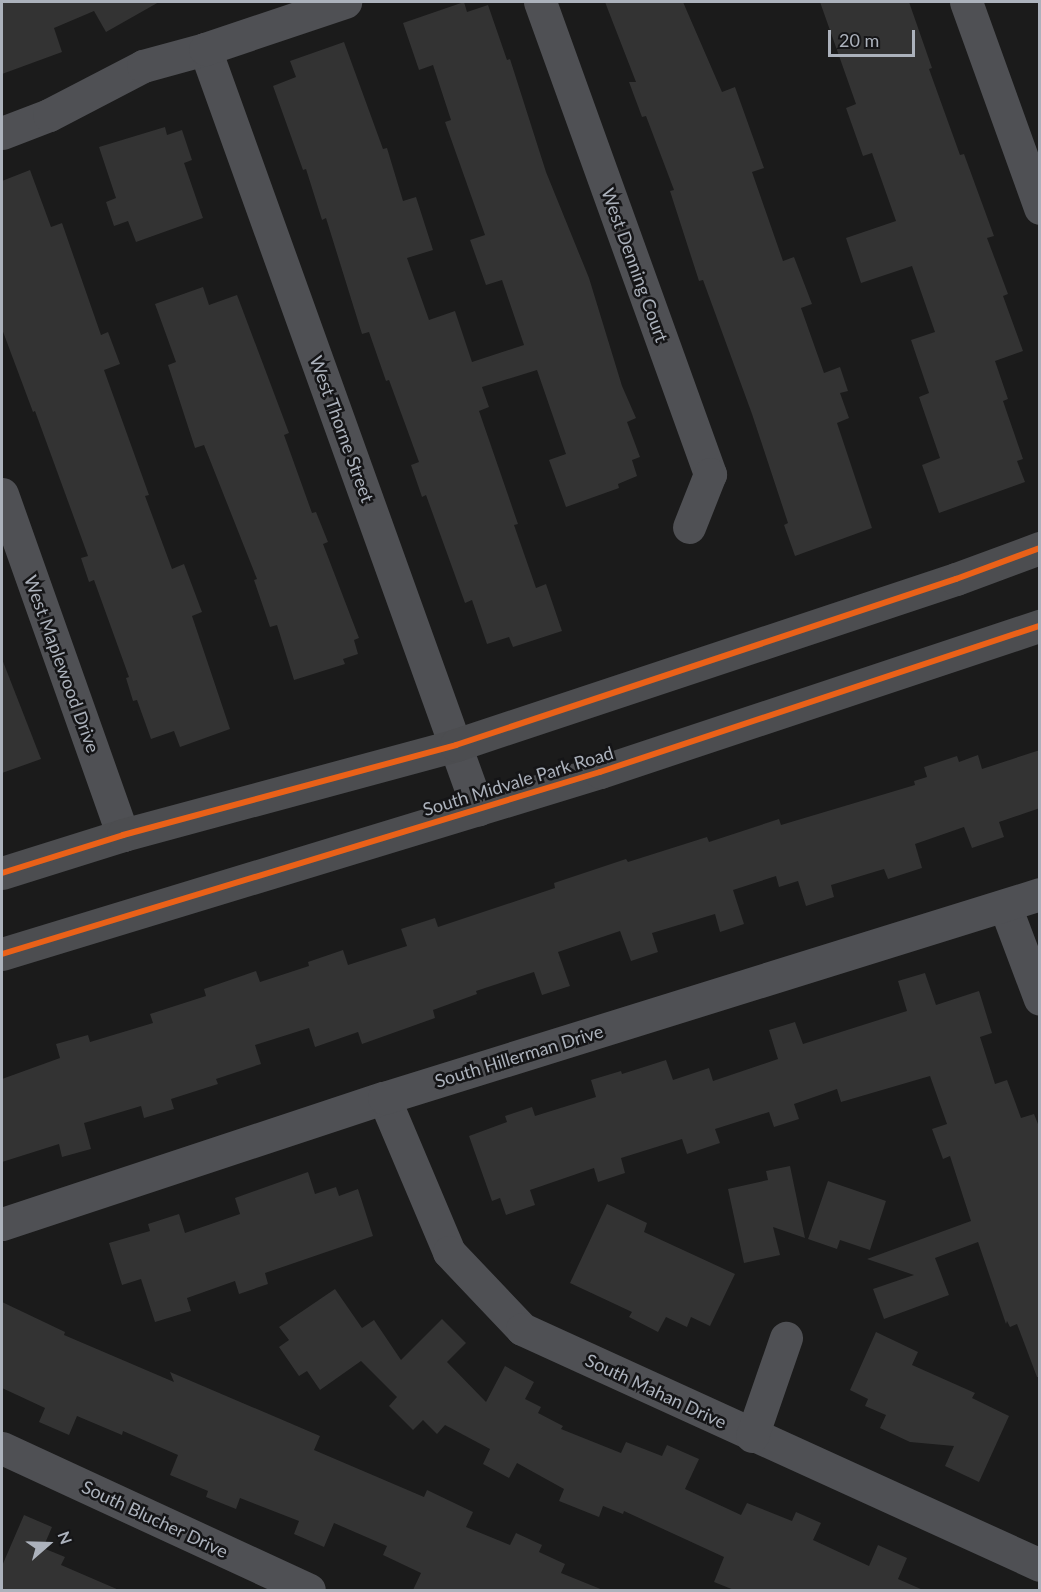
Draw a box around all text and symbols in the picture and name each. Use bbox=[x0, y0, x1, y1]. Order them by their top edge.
scale bar bbox=[831, 18, 918, 56]
text: 20 m bbox=[839, 29, 879, 51]
street label: West Denning Court bbox=[597, 185, 673, 345]
street label: West Thorne Street bbox=[305, 353, 379, 505]
street label: West Maplewood Drive bbox=[20, 572, 104, 756]
street label: South Midvale Park Road bbox=[420, 742, 616, 820]
street label: South Hillerman Drive bbox=[432, 1020, 606, 1092]
street label: South Mahan Drive bbox=[582, 1349, 730, 1433]
street label: South Blucher Drive bbox=[78, 1476, 232, 1562]
north arrow bbox=[18, 1514, 78, 1574]
text: N bbox=[54, 1529, 76, 1547]

